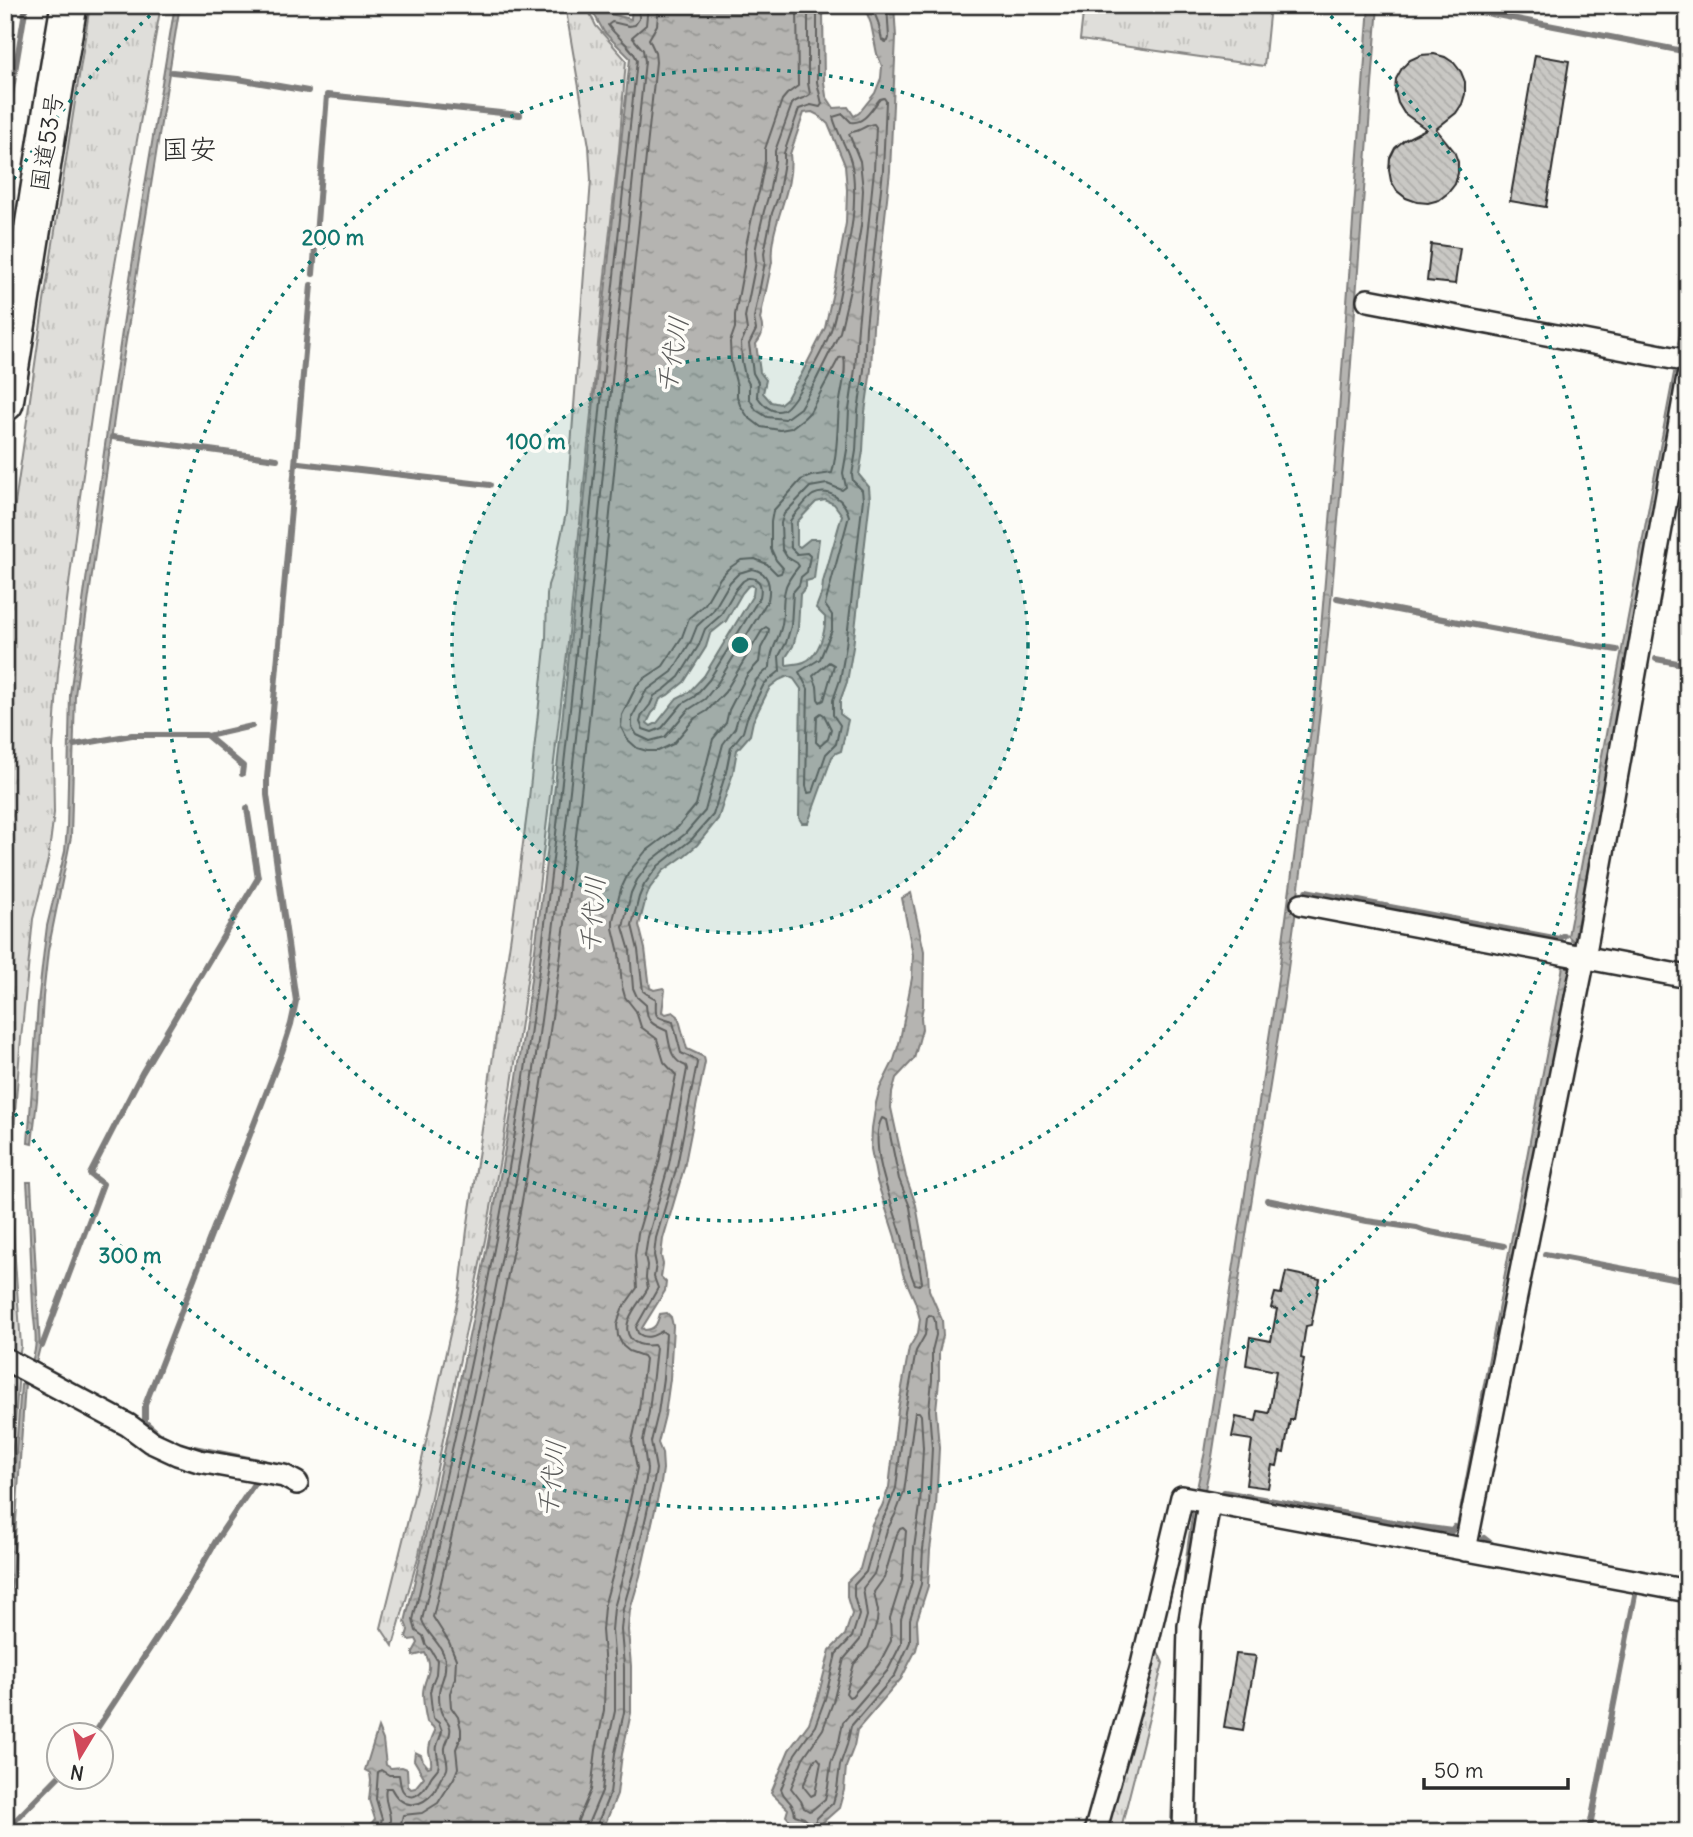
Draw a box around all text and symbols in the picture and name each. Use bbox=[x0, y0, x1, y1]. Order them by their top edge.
street label: 国道53号 bbox=[23, 91, 69, 193]
district label: 国安 bbox=[161, 131, 217, 167]
text: 200 m bbox=[302, 224, 365, 251]
water label: 千代川 bbox=[649, 314, 695, 396]
text: 100 m bbox=[506, 428, 566, 455]
centre of rings bbox=[728, 633, 752, 657]
water label: 千代川 bbox=[573, 875, 611, 955]
text: 300 m bbox=[99, 1242, 162, 1269]
water label: 千代川 bbox=[530, 1438, 572, 1520]
north arrow bbox=[46, 1722, 116, 1792]
scale bar bbox=[1424, 1746, 1567, 1790]
text: 50 m bbox=[1434, 1757, 1483, 1784]
text: N bbox=[68, 1760, 86, 1786]

